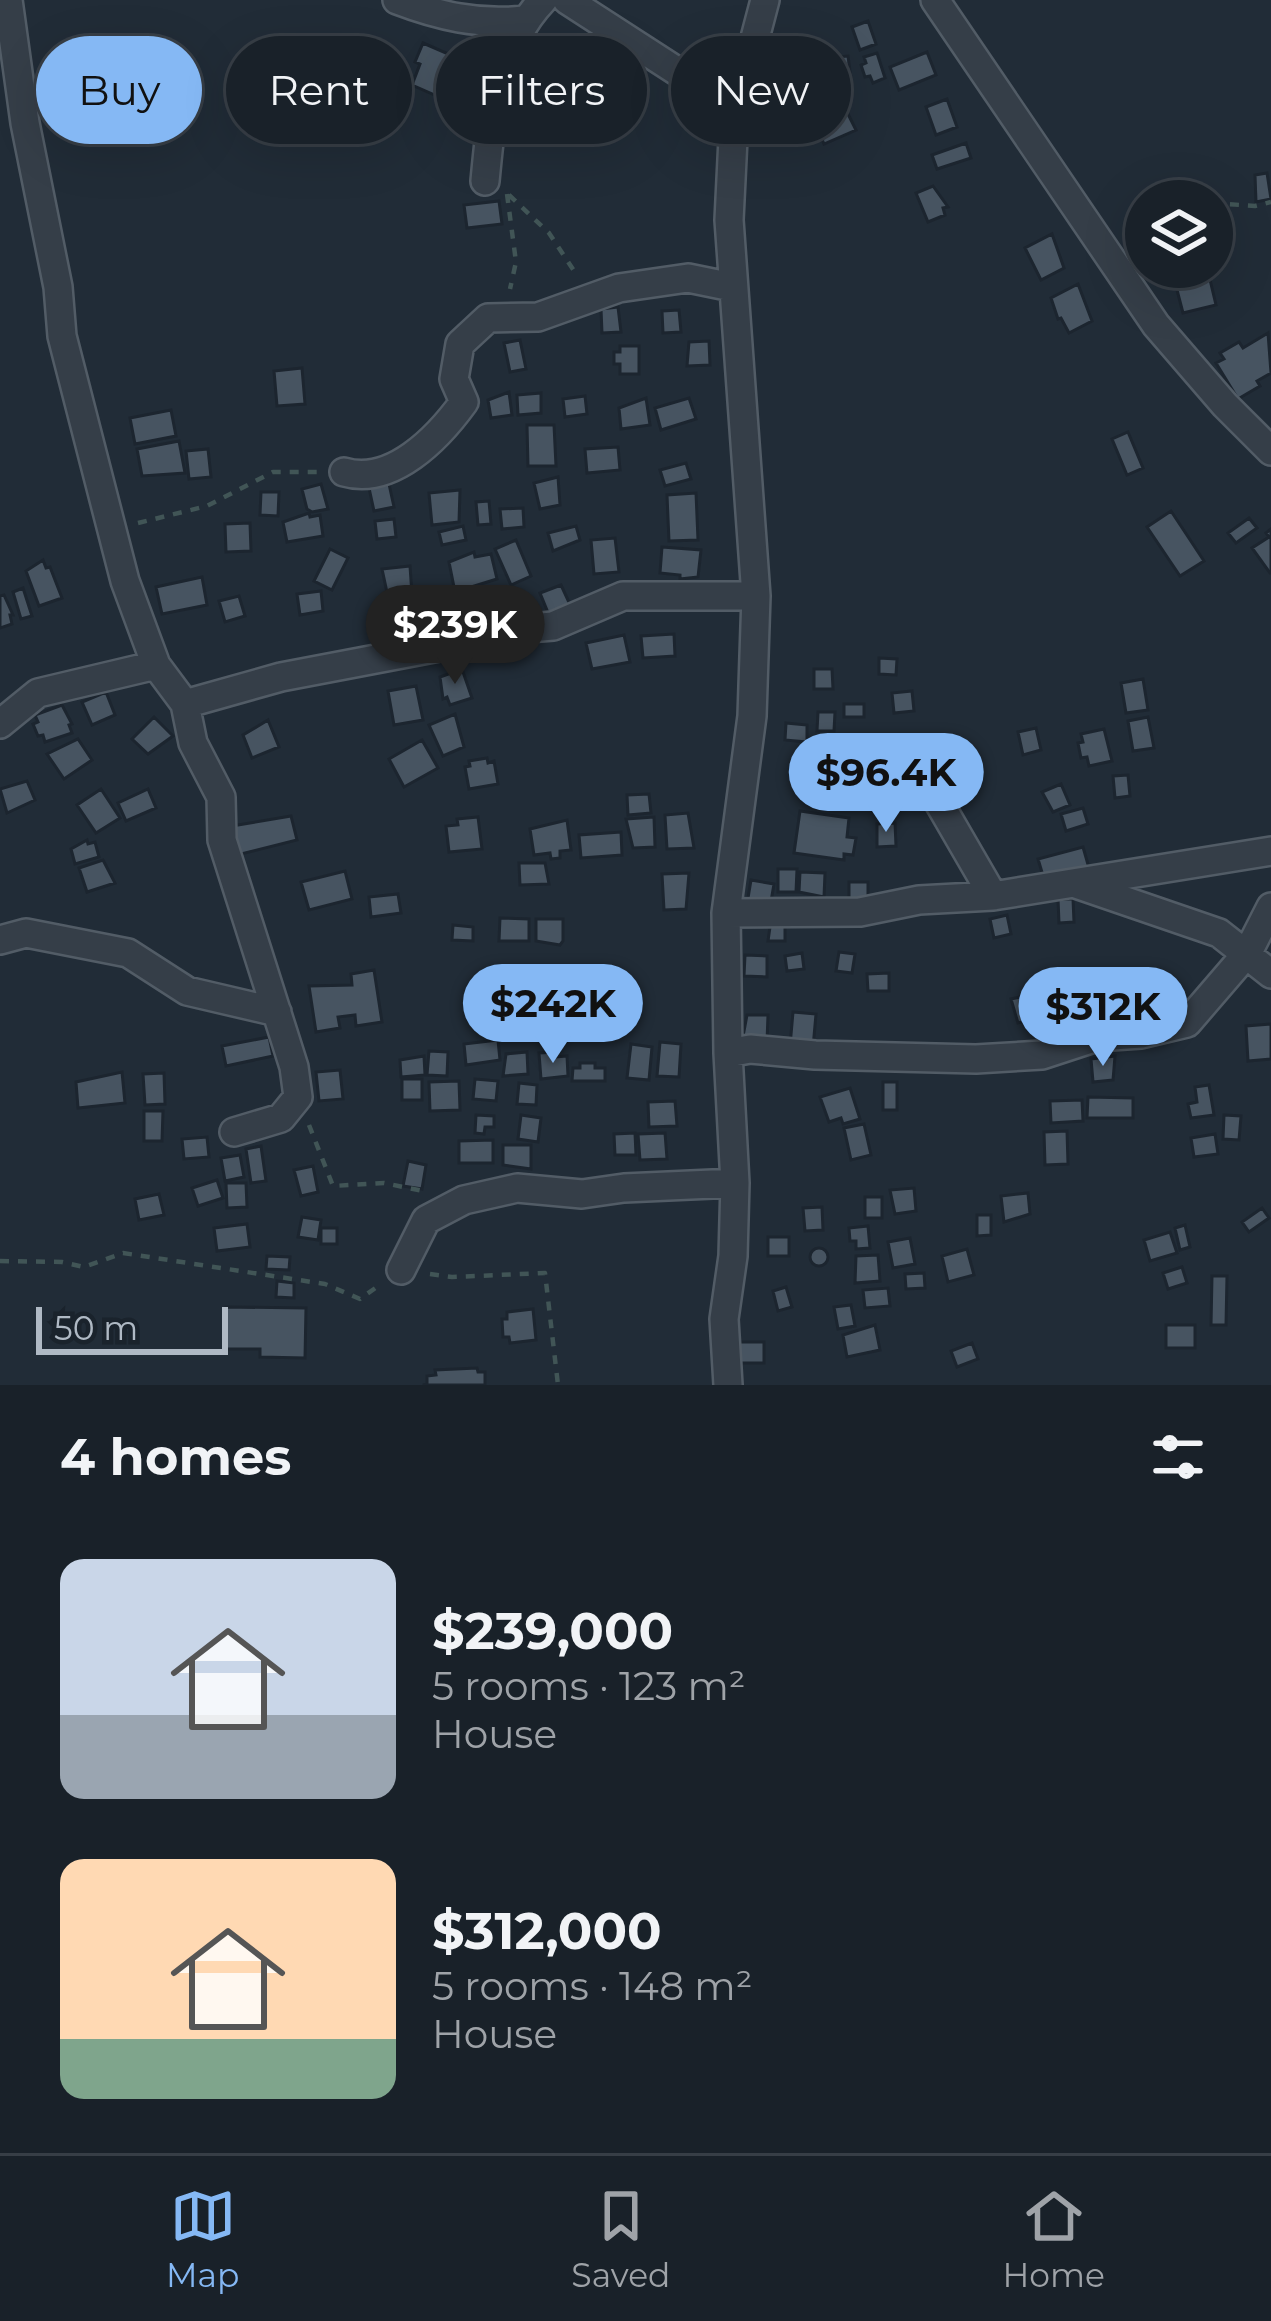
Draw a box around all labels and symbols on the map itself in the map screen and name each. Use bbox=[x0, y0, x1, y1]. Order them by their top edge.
pin: $239K bbox=[371, 585, 539, 687]
pin: $96.4K bbox=[788, 733, 984, 835]
pin: $242K bbox=[469, 964, 637, 1066]
pin: $312K bbox=[1019, 967, 1187, 1069]
scale bar bbox=[36, 1301, 228, 1354]

